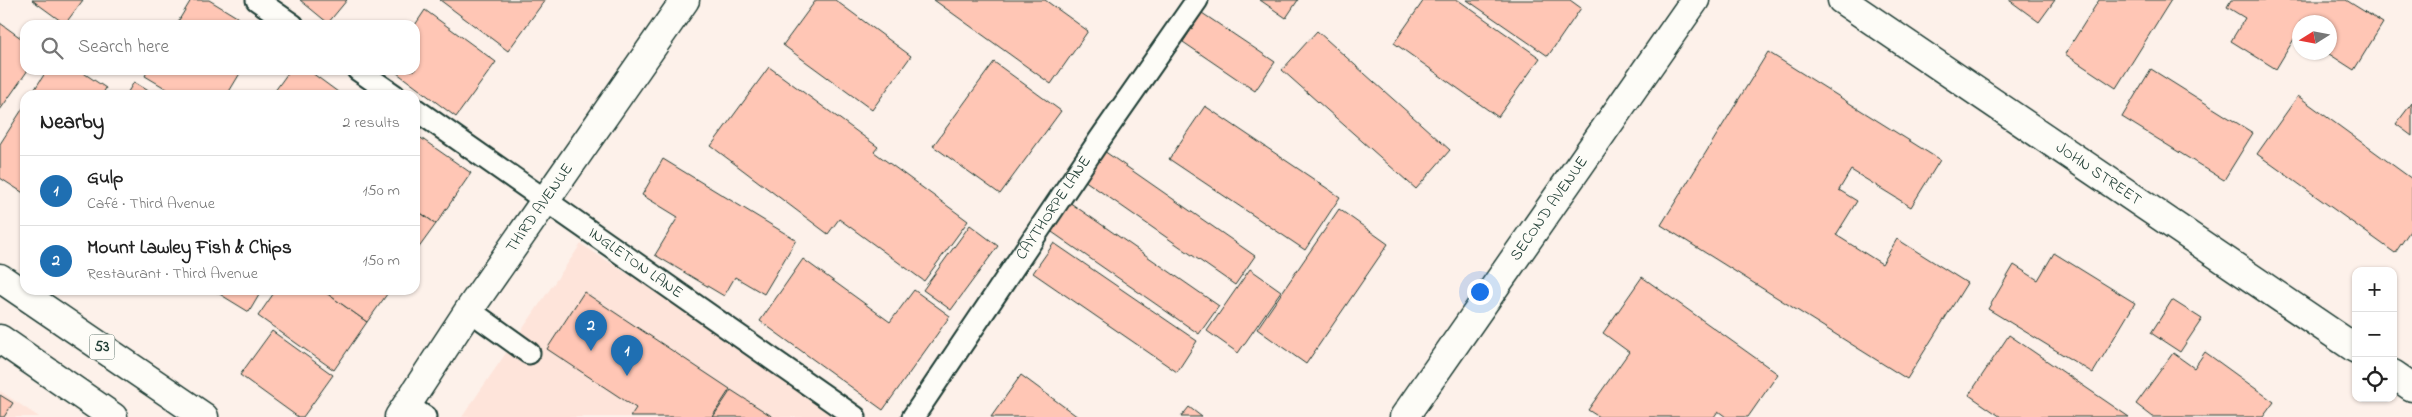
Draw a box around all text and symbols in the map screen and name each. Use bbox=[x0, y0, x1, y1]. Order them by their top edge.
north arrow bbox=[2292, 15, 2337, 60]
search box bbox=[20, 20, 420, 75]
icon: search bbox=[38, 34, 66, 62]
text: Search here bbox=[78, 34, 169, 61]
text: Nearby bbox=[40, 108, 104, 138]
text: 2 results bbox=[342, 111, 400, 135]
street label: JOHN STREET bbox=[2051, 136, 2146, 212]
street label: CAYTHORPE LANE bbox=[1010, 151, 1097, 265]
street label: SECOND AVENUE bbox=[1504, 151, 1594, 266]
street label: THIRD AVENUE bbox=[500, 158, 580, 258]
text: Gulp bbox=[87, 165, 123, 192]
text: 1 bbox=[53, 179, 59, 203]
text: 150 m bbox=[362, 179, 400, 203]
text: Café · Third Avenue bbox=[87, 192, 215, 216]
street label: INGLETON LANE bbox=[583, 222, 688, 305]
text: Mount Lawley Fish & Chips bbox=[87, 235, 292, 262]
text: 2 bbox=[52, 249, 60, 273]
text: 150 m bbox=[362, 249, 400, 273]
text: Restaurant · Third Avenue bbox=[87, 262, 258, 286]
map controls bbox=[2352, 267, 2397, 402]
button: + bbox=[2352, 267, 2397, 312]
your location bbox=[1467, 279, 1493, 305]
pin: 2 bbox=[575, 310, 607, 351]
button: − bbox=[2352, 312, 2397, 357]
road number: 53 bbox=[90, 334, 114, 360]
pin: 1 bbox=[611, 335, 643, 376]
button: locate bbox=[2352, 357, 2397, 402]

